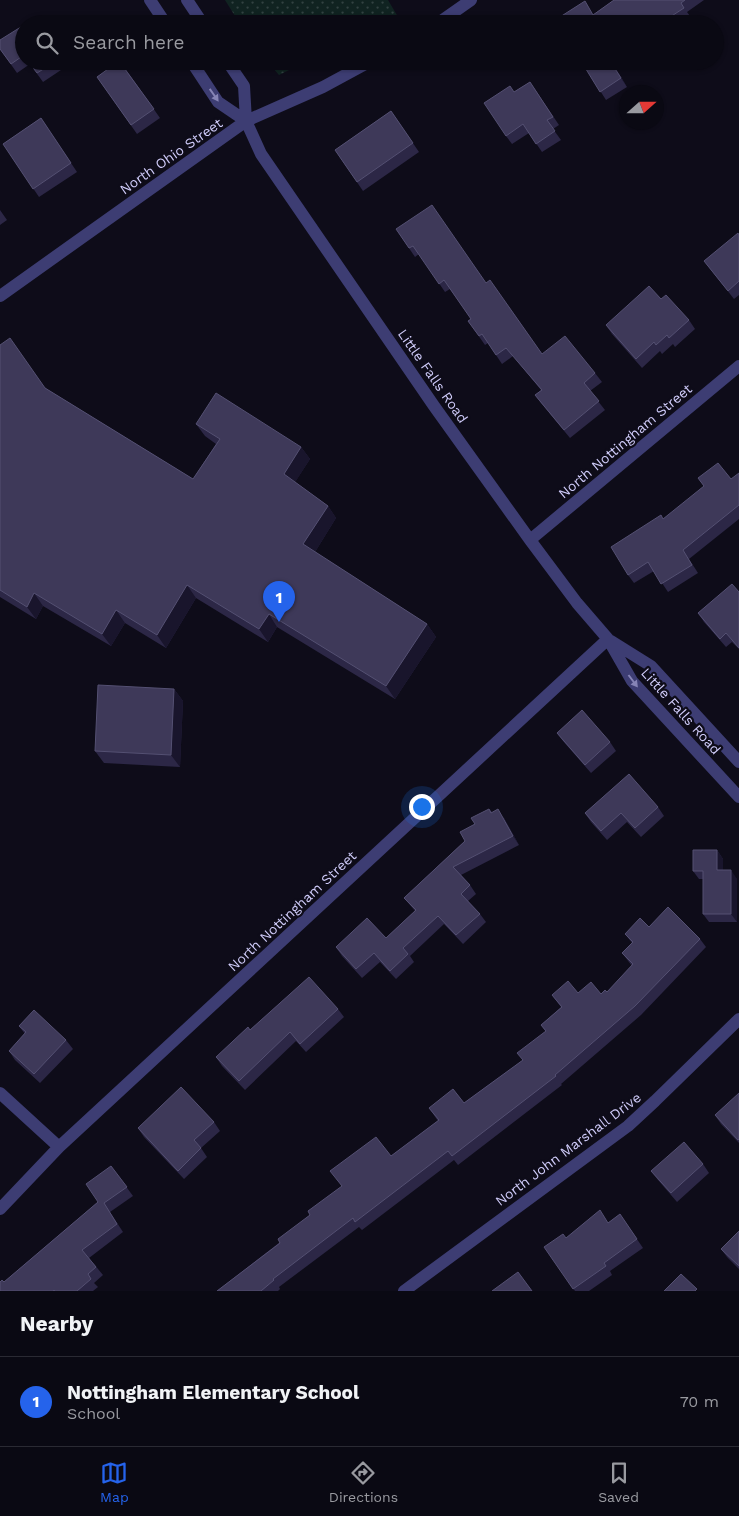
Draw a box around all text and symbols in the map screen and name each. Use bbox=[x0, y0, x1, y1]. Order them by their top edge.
search box bbox=[15, 15, 724, 70]
icon: search bbox=[33, 29, 61, 57]
text: Search here bbox=[73, 31, 184, 54]
north arrow bbox=[619, 85, 664, 130]
one-way arrow bbox=[209, 88, 219, 102]
street label: North Ohio Street bbox=[117, 115, 225, 197]
street label: Little Falls Road bbox=[395, 326, 471, 426]
street label: North Nottingham Street bbox=[555, 380, 695, 501]
pin: 1 bbox=[263, 581, 295, 622]
street label: Little Falls Road bbox=[638, 665, 724, 757]
one-way arrow bbox=[628, 674, 638, 688]
your location bbox=[409, 794, 435, 820]
street label: North Nottingham Street bbox=[225, 847, 359, 975]
street label: North John Marshall Drive bbox=[492, 1089, 644, 1209]
text: Nearby bbox=[20, 1311, 93, 1336]
text: Nottingham Elementary School bbox=[67, 1381, 359, 1404]
text: 1 bbox=[33, 1392, 39, 1411]
text: 70 m bbox=[680, 1392, 719, 1411]
text: School bbox=[67, 1404, 120, 1423]
tab: Map bbox=[100, 1459, 129, 1505]
tab: Directions bbox=[329, 1459, 398, 1505]
tab: Saved bbox=[598, 1459, 639, 1505]

